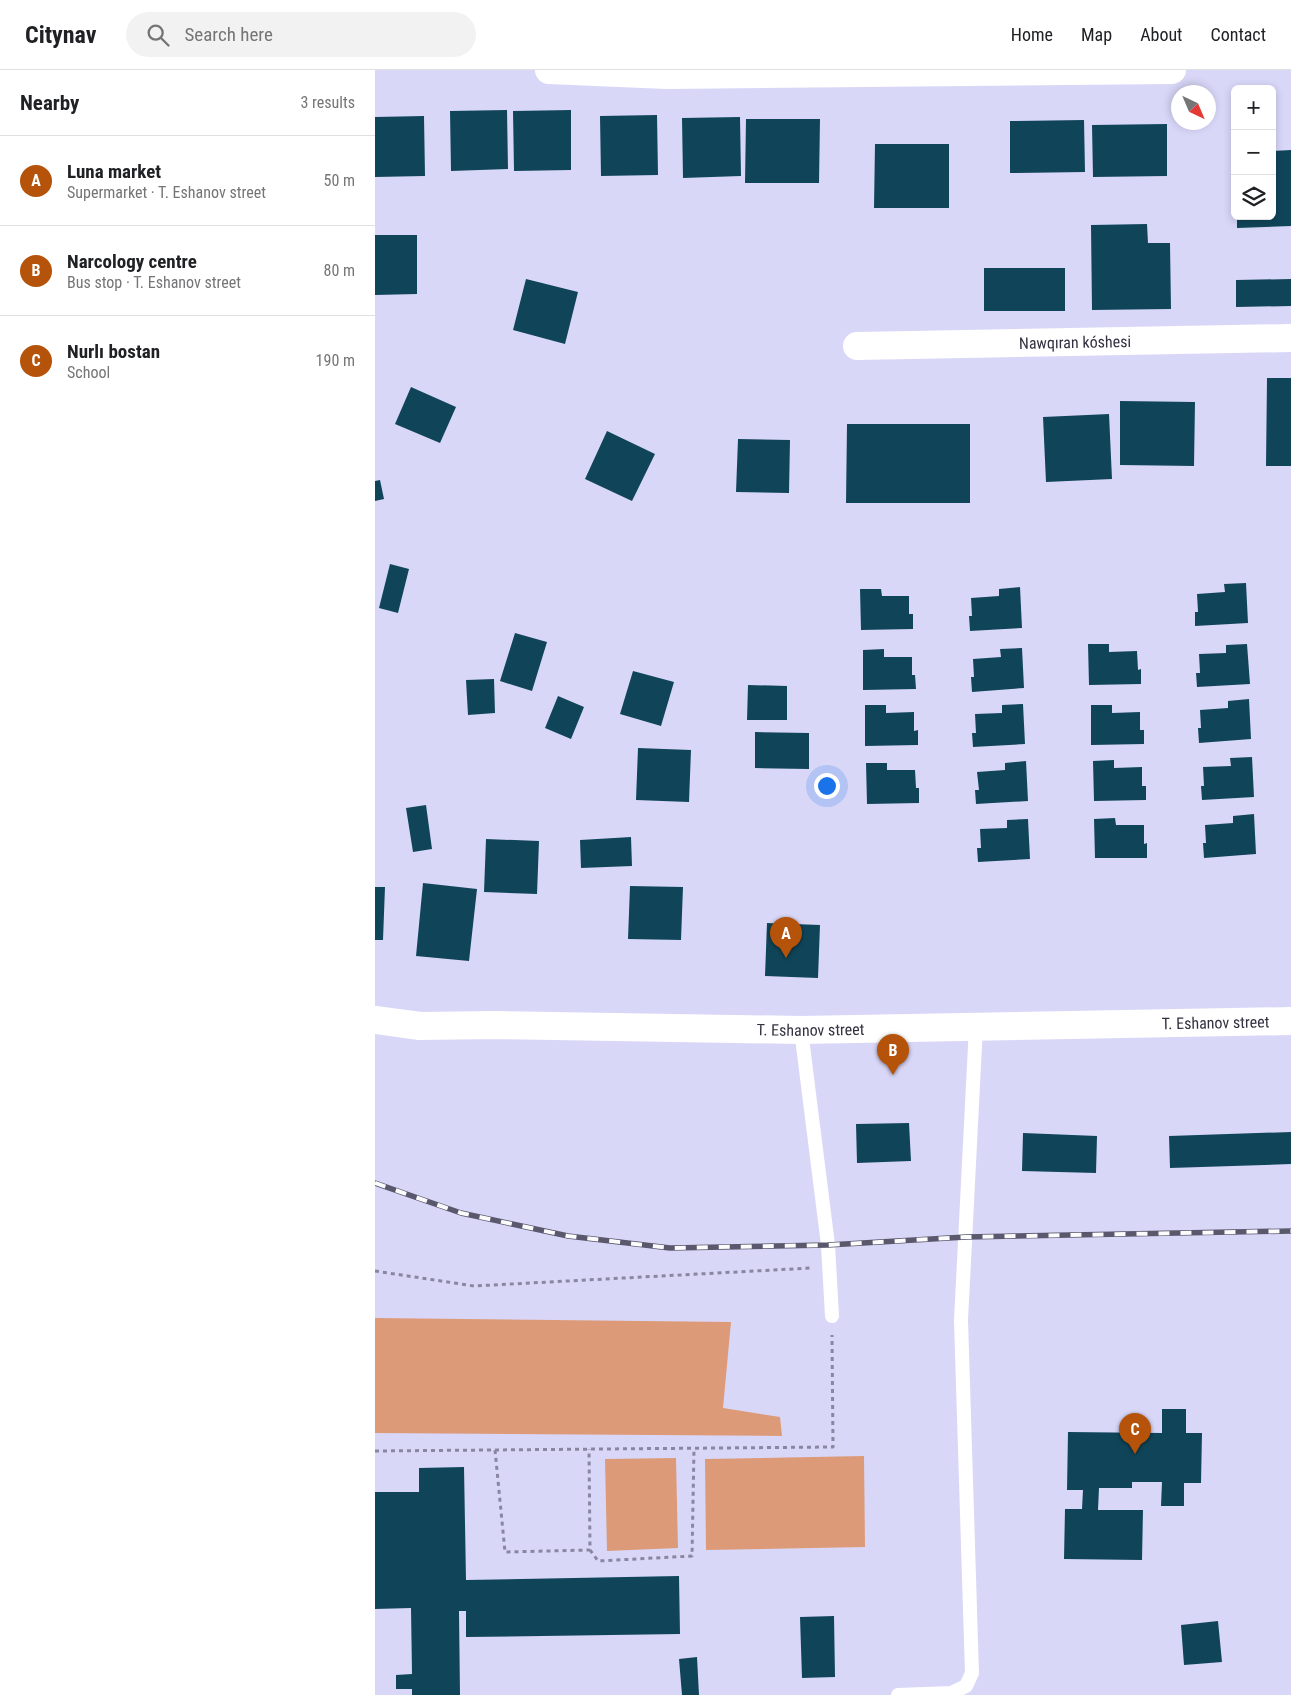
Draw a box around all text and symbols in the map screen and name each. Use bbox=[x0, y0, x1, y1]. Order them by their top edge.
search box bbox=[126, 12, 476, 57]
text: Citynav bbox=[25, 21, 96, 49]
icon: search bbox=[144, 21, 172, 49]
text: Search here bbox=[184, 23, 273, 46]
text: Home bbox=[1011, 24, 1053, 45]
text: Map bbox=[1081, 24, 1112, 45]
text: About bbox=[1140, 24, 1182, 45]
text: Contact bbox=[1210, 24, 1266, 45]
north arrow bbox=[1171, 85, 1216, 130]
map controls bbox=[1231, 85, 1276, 220]
button: + bbox=[1231, 85, 1276, 130]
text: Nearby bbox=[20, 91, 79, 115]
text: 3 results bbox=[300, 93, 355, 112]
button: − bbox=[1231, 130, 1276, 175]
text: Luna market bbox=[67, 160, 161, 183]
text: A bbox=[31, 171, 41, 190]
text: 50 m bbox=[323, 171, 355, 190]
button: layers bbox=[1231, 175, 1276, 220]
text: Supermarket · T. Eshanov street bbox=[67, 183, 266, 202]
text: Narcology centre bbox=[67, 250, 197, 273]
text: B bbox=[32, 261, 40, 280]
text: 80 m bbox=[323, 261, 355, 280]
text: Bus stop · T. Eshanov street bbox=[67, 273, 241, 292]
street label: Nawqıran kóshesi bbox=[1019, 331, 1131, 353]
text: Nurlı bostan bbox=[67, 340, 160, 363]
text: C bbox=[31, 351, 41, 370]
text: 190 m bbox=[316, 351, 355, 370]
text: School bbox=[67, 363, 110, 382]
your location bbox=[814, 773, 840, 799]
pin: A bbox=[770, 917, 802, 958]
street label: T. Eshanov street bbox=[1161, 1012, 1270, 1033]
street label: T. Eshanov street bbox=[756, 1019, 865, 1040]
pin: B bbox=[877, 1034, 909, 1075]
pin: C bbox=[1119, 1413, 1151, 1454]

